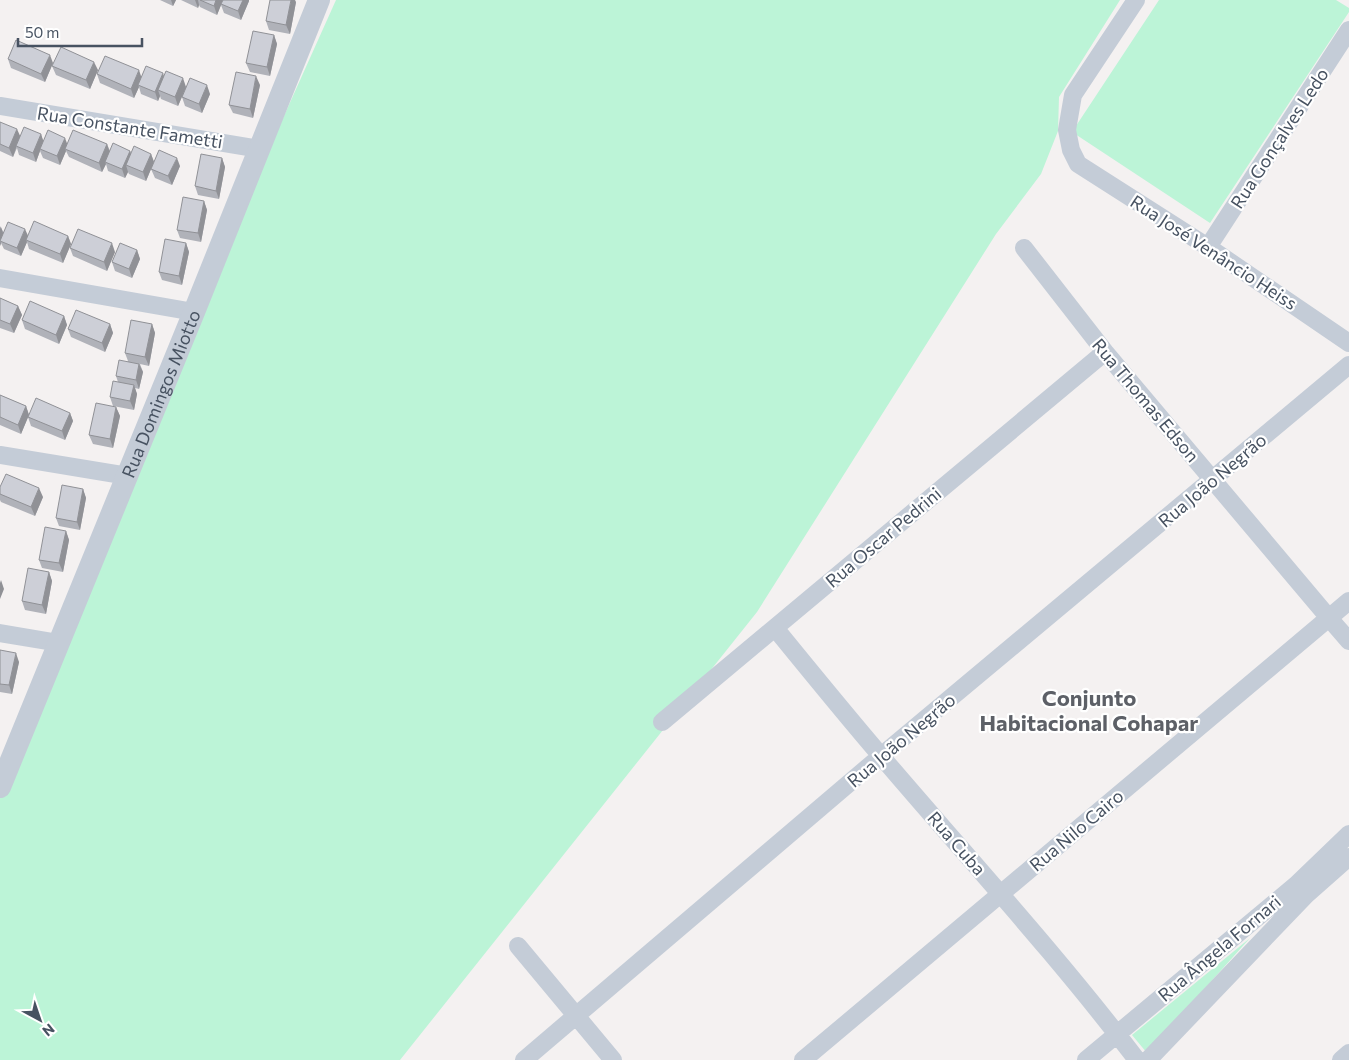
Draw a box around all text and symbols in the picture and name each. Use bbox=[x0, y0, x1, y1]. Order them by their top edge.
scale bar bbox=[18, 15, 141, 47]
text: 50 m bbox=[25, 23, 59, 41]
street label: Rua Gonçalves Ledo bbox=[1225, 64, 1333, 212]
street label: Rua Constante Fametti bbox=[36, 101, 224, 153]
street label: Rua José Venâncio Heiss bbox=[1127, 190, 1301, 314]
street label: Rua Domingos Miotto bbox=[117, 306, 205, 481]
street label: Rua Thomas Edson bbox=[1088, 334, 1204, 466]
street label: Rua João Negrão bbox=[1153, 428, 1271, 532]
street label: Rua Oscar Pedrini bbox=[821, 482, 945, 592]
district label: Conjunto Habitacional Cohapar bbox=[980, 684, 1198, 736]
street label: Rua João Negrão bbox=[842, 688, 960, 792]
street label: Rua Nilo Cairo bbox=[1025, 784, 1127, 876]
street label: Rua Cuba bbox=[923, 807, 991, 879]
street label: Rua Ângela Fornari bbox=[1153, 890, 1285, 1006]
north arrow bbox=[15, 995, 65, 1045]
text: N bbox=[39, 1020, 58, 1040]

